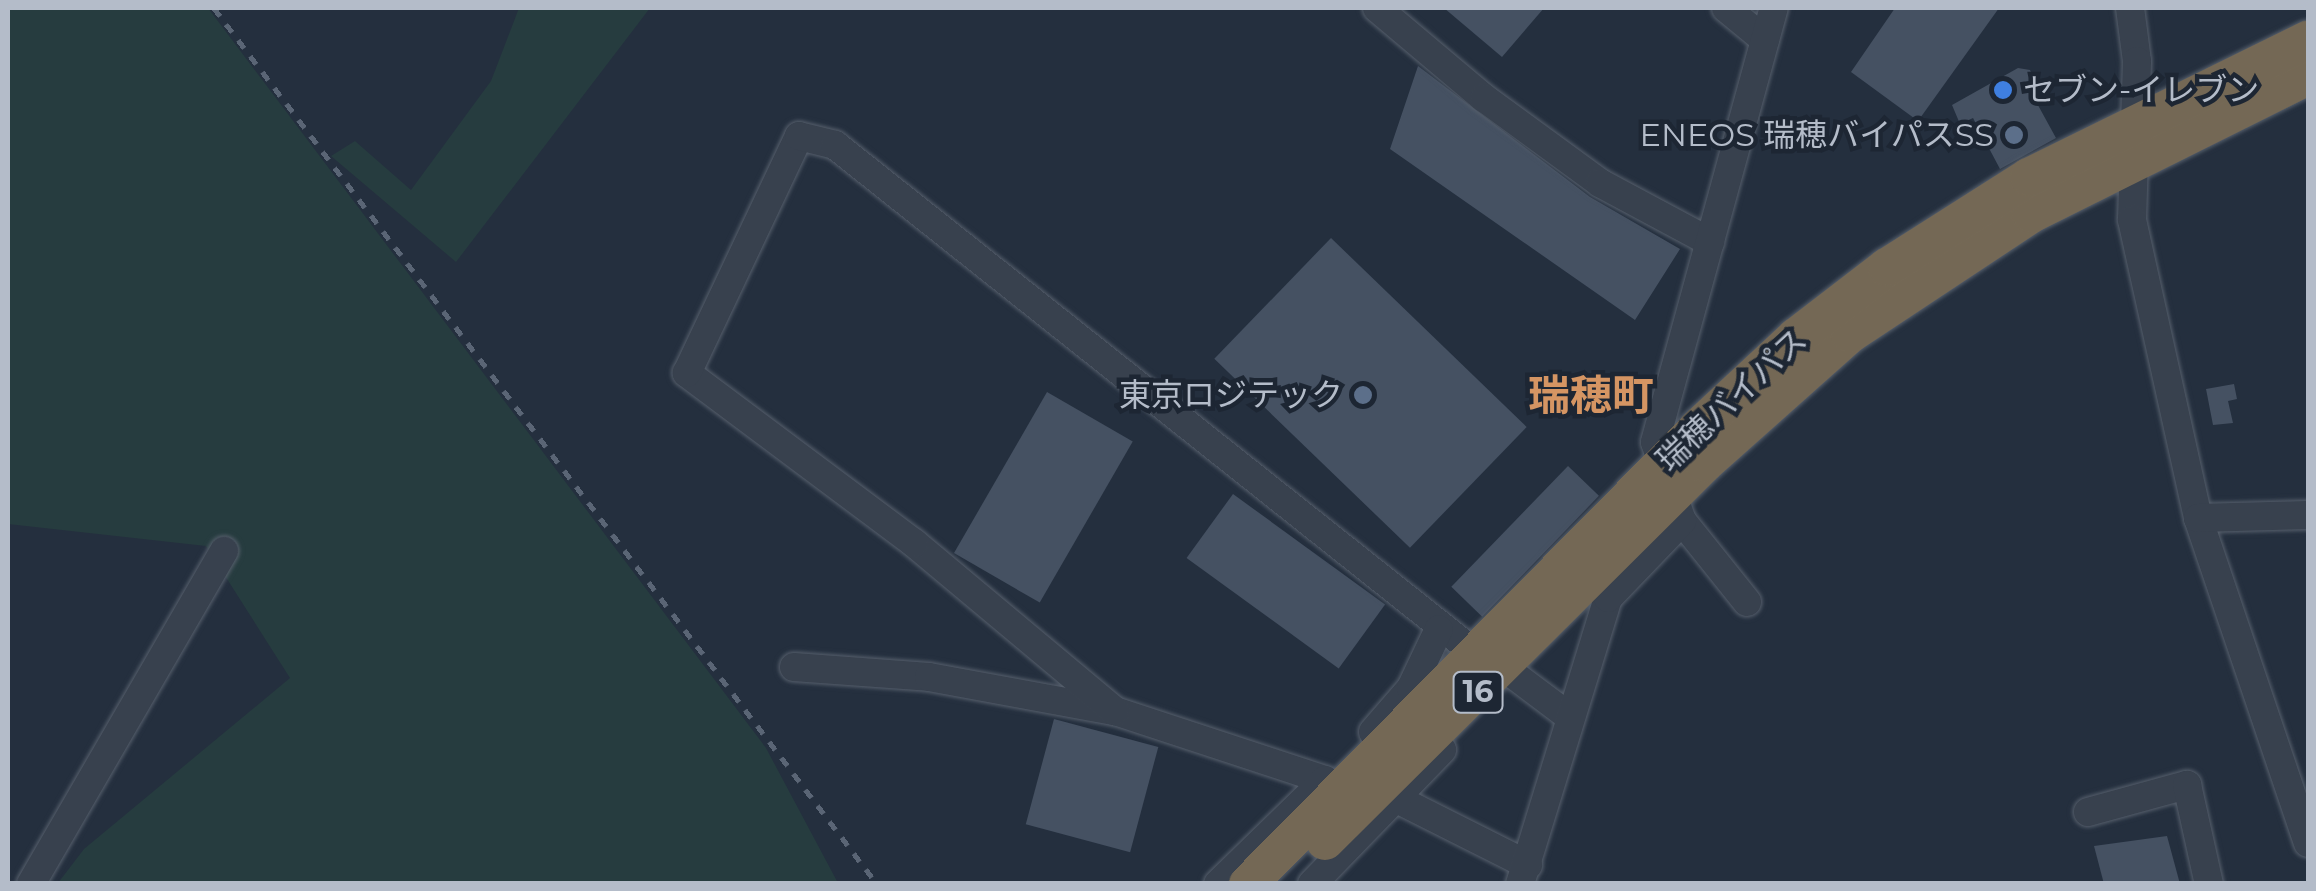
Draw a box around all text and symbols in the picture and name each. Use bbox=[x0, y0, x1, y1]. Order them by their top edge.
place label: セブン-イレブン bbox=[2023, 71, 2259, 109]
marker: セブン-イレブン bbox=[1992, 79, 2014, 101]
place label: ENEOS 瑞穂バイパスSS bbox=[1639, 116, 1994, 154]
marker: ENEOS 瑞穂バイパスSS bbox=[2003, 124, 2025, 146]
street label: 瑞穂バイパス bbox=[1649, 320, 1815, 480]
district label: 瑞穂町 bbox=[1528, 370, 1654, 420]
place label: 東京ロジテック bbox=[1119, 376, 1343, 414]
marker: 東京ロジテック bbox=[1352, 384, 1374, 406]
road number: 16 bbox=[1450, 667, 1506, 717]

